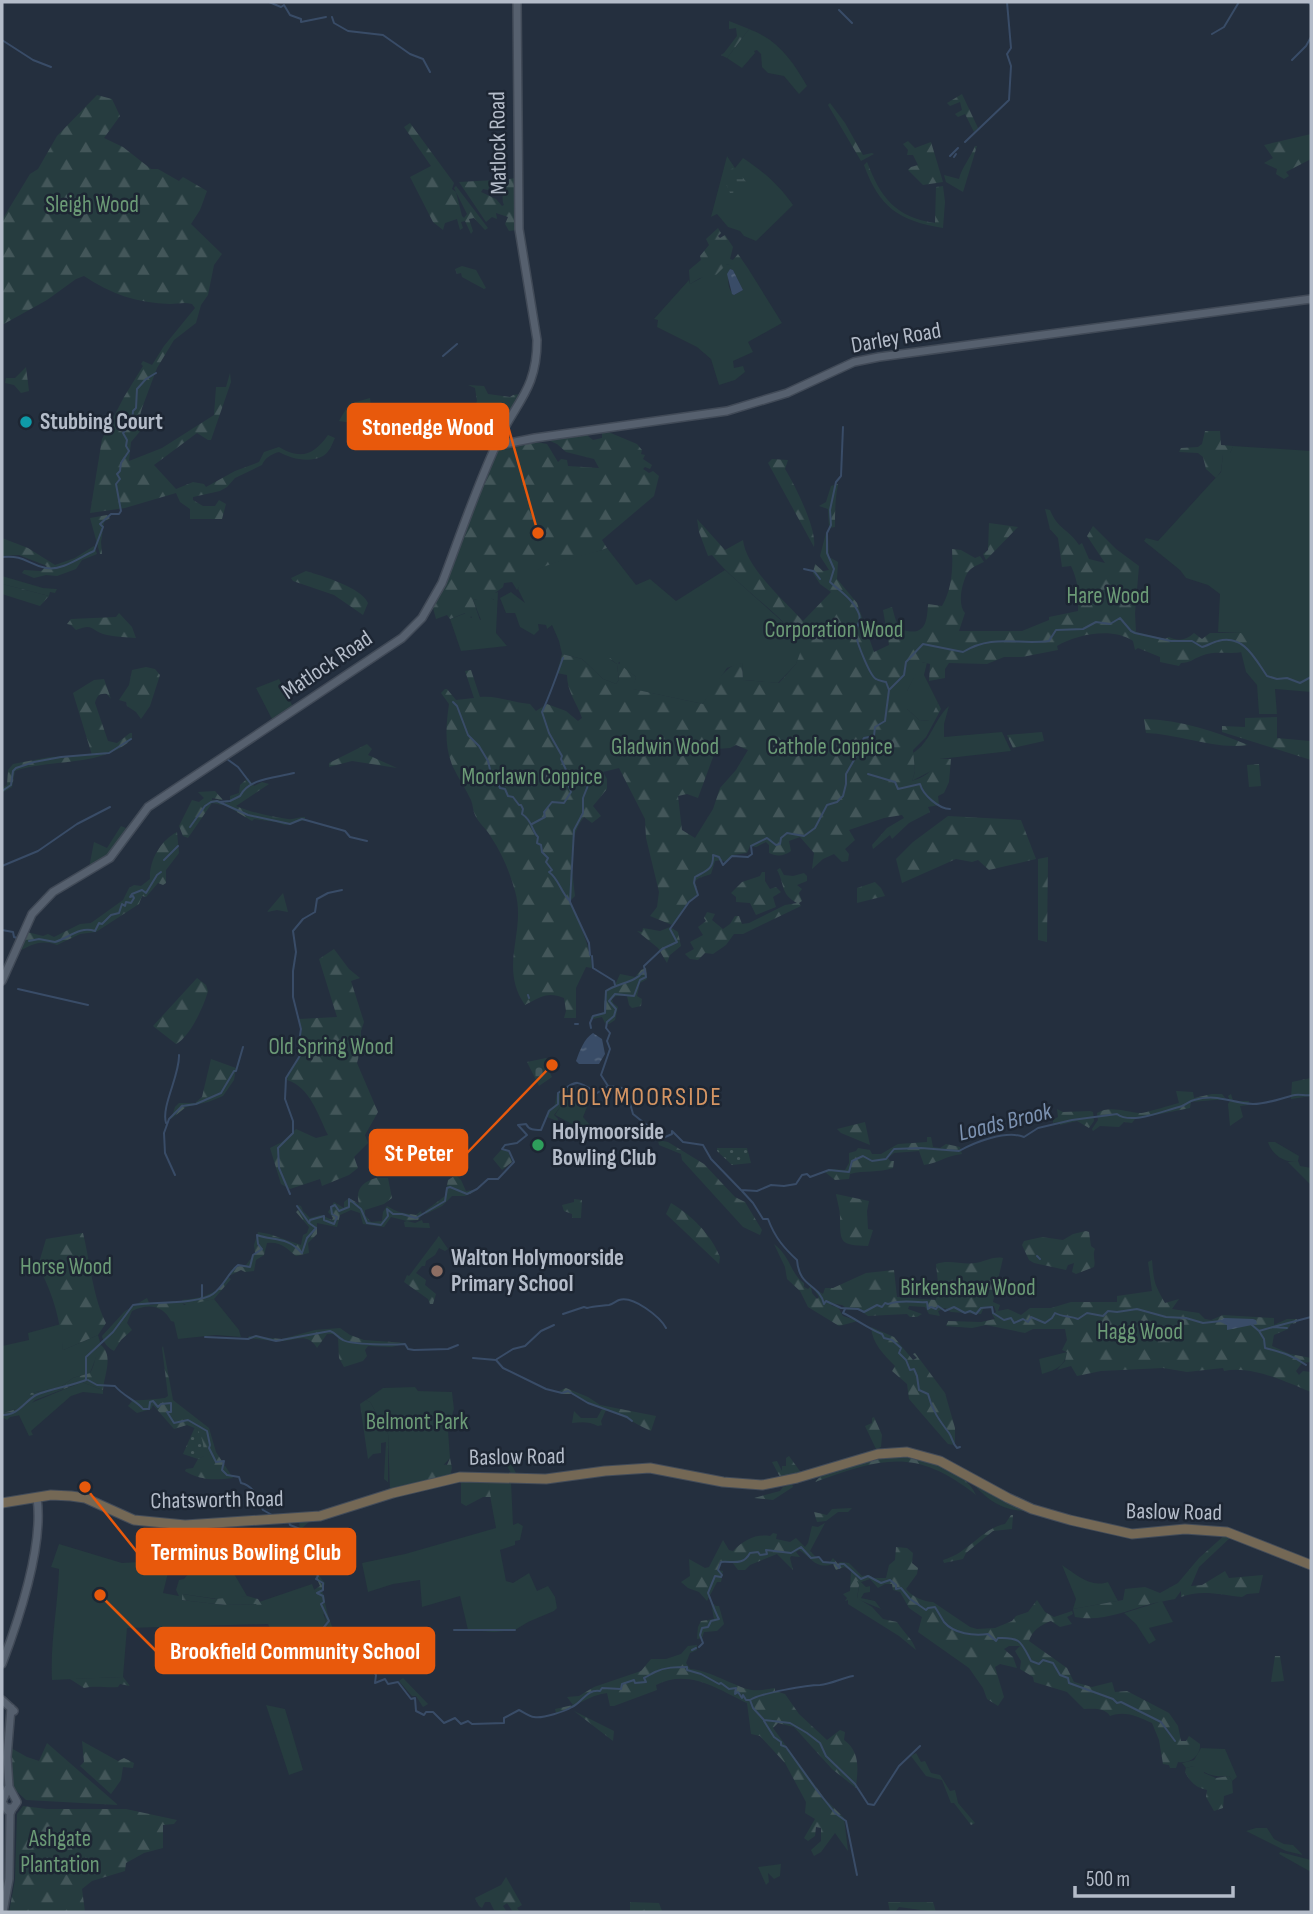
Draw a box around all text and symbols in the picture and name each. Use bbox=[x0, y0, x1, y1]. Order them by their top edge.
street label: Matlock Road bbox=[483, 91, 513, 195]
park label: Sleigh Wood bbox=[45, 191, 139, 219]
street label: Darley Road bbox=[849, 316, 943, 360]
callout: Stonedge Wood bbox=[348, 404, 508, 449]
place label: Stubbing Court bbox=[40, 408, 163, 436]
text: Stonedge Wood bbox=[362, 413, 494, 442]
marker: Stubbing Court bbox=[18, 414, 34, 430]
park label: Hare Wood bbox=[1067, 582, 1149, 610]
park label: Corporation Wood bbox=[765, 616, 903, 644]
street label: Matlock Road bbox=[276, 625, 378, 705]
park label: Gladwin Wood bbox=[611, 733, 719, 761]
park label: Cathole Coppice bbox=[767, 733, 893, 761]
park label: Moorlawn Coppice bbox=[462, 763, 602, 791]
park label: Old Spring Wood bbox=[268, 1033, 394, 1061]
district label: HOLYMOORSIDE bbox=[561, 1082, 723, 1113]
water label: Loads Brook bbox=[955, 1096, 1056, 1148]
place label: Holymoorside Bowling Club bbox=[552, 1118, 664, 1172]
callout: St Peter bbox=[370, 1130, 467, 1175]
marker: Holymoorside Bowling Club bbox=[530, 1137, 546, 1153]
text: St Peter bbox=[384, 1139, 454, 1168]
place label: Walton Holymoorside Primary School bbox=[451, 1244, 624, 1298]
park label: Horse Wood bbox=[20, 1253, 112, 1281]
marker: Walton Holymoorside Primary School bbox=[429, 1263, 445, 1279]
park label: Birkenshaw Wood bbox=[900, 1274, 1036, 1302]
park label: Hagg Wood bbox=[1097, 1318, 1183, 1346]
park label: Belmont Park bbox=[366, 1408, 468, 1436]
street label: Baslow Road bbox=[469, 1442, 565, 1472]
street label: Chatsworth Road bbox=[150, 1485, 284, 1515]
street label: Baslow Road bbox=[1126, 1497, 1222, 1527]
callout: Terminus Bowling Club bbox=[137, 1529, 355, 1574]
text: Terminus Bowling Club bbox=[151, 1538, 341, 1567]
callout: Brookfield Community School bbox=[156, 1628, 434, 1673]
text: Brookfield Community School bbox=[170, 1637, 420, 1666]
park label: Ashgate Plantation bbox=[20, 1825, 100, 1879]
scale bar bbox=[1075, 1854, 1232, 1898]
text: 500 m bbox=[1086, 1867, 1130, 1892]

